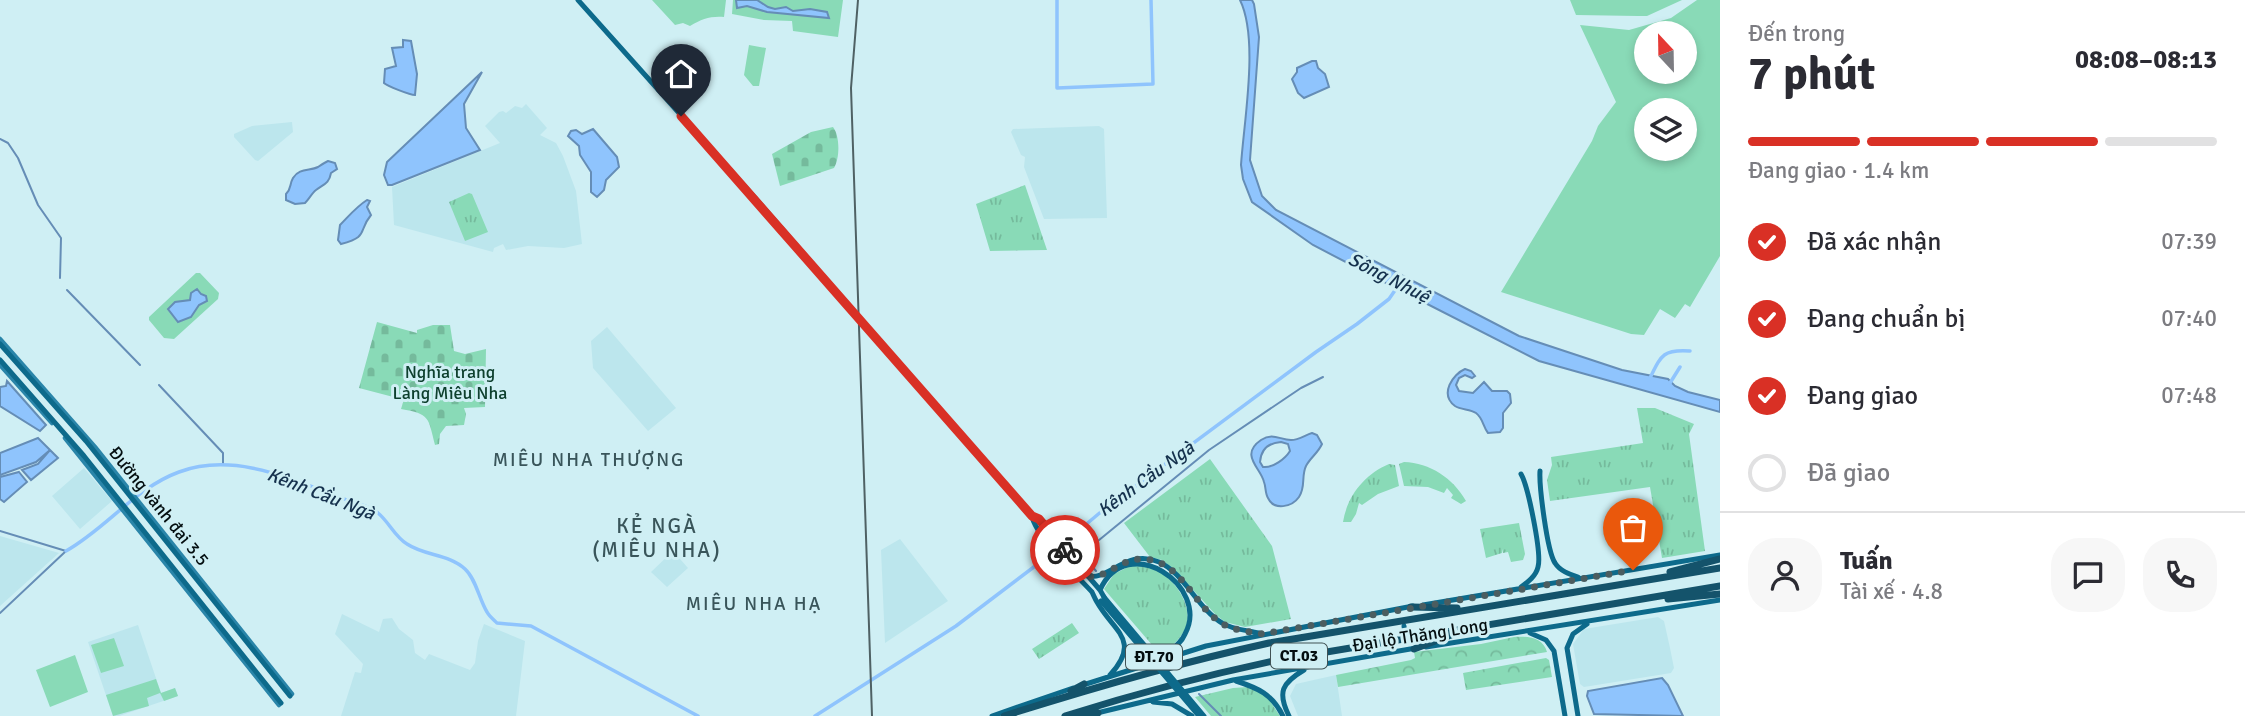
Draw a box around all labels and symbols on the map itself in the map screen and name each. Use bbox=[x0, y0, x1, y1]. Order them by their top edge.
north arrow bbox=[1634, 21, 1698, 84]
pin bbox=[651, 44, 711, 116]
water label: Sông Nhuệ bbox=[1344, 247, 1435, 309]
park label: Nghĩa trang Làng Miêu Nha bbox=[392, 361, 508, 404]
water label: Kênh Cầu Ngà bbox=[1093, 435, 1200, 522]
street label: Đường vành đai 3.5 bbox=[104, 442, 214, 570]
district label: MIÊU NHA THƯỢNG bbox=[493, 448, 685, 472]
water label: Kênh Cầu Ngà bbox=[264, 462, 380, 526]
pin bbox=[1603, 498, 1663, 570]
district label: KẺ NGÀ (MIÊU NHA) bbox=[592, 512, 722, 563]
courier bbox=[1030, 515, 1100, 585]
district label: MIÊU NHA HẠ bbox=[686, 592, 822, 616]
street label: Đại lộ Thăng Long bbox=[1351, 613, 1489, 657]
road number: CT.03 bbox=[1271, 643, 1327, 668]
road number: ĐT.70 bbox=[1126, 644, 1182, 670]

